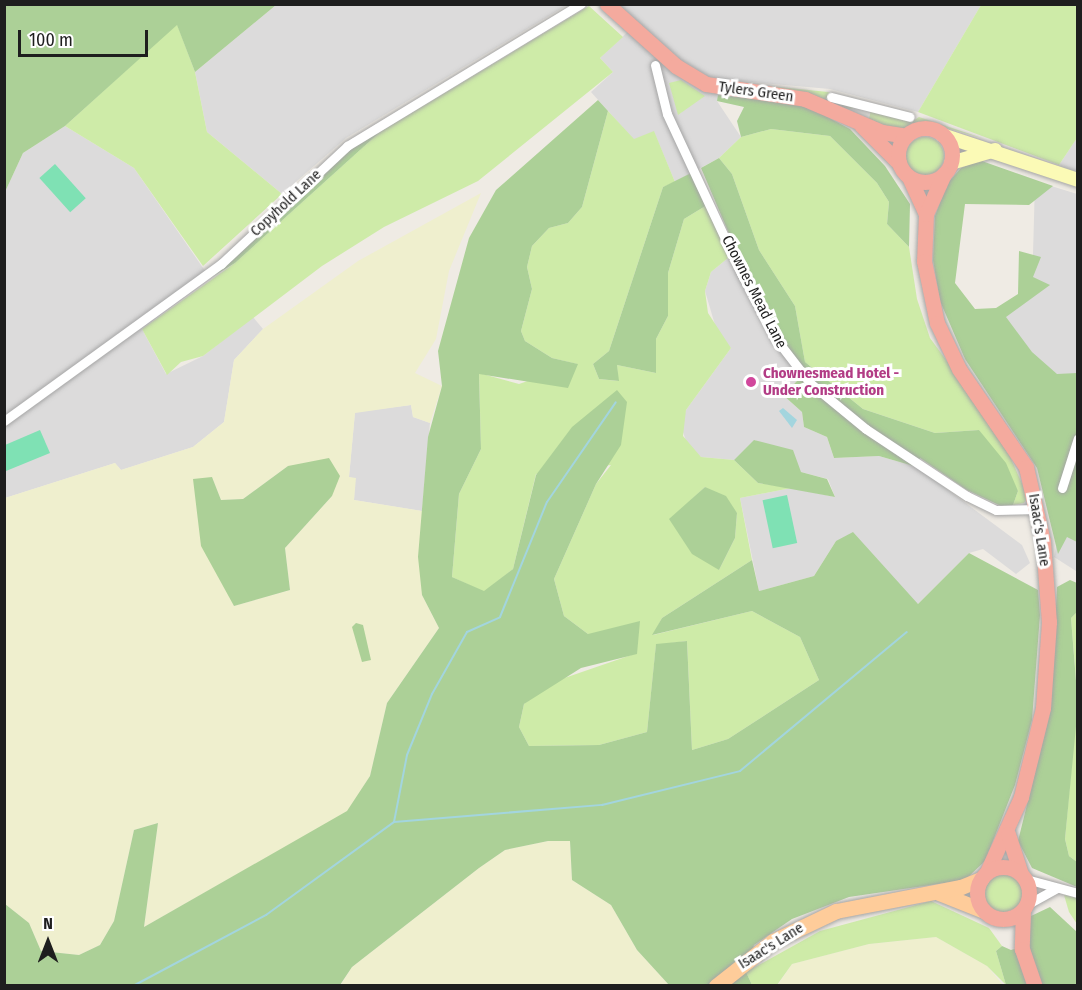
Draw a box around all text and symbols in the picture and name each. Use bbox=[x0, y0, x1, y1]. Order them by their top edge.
scale bar bbox=[21, 18, 152, 56]
text: 100 m bbox=[29, 29, 73, 51]
street label: Tylers Green bbox=[717, 78, 795, 106]
street label: Copyhold Lane bbox=[247, 166, 325, 240]
street label: Chownes Mead Lane bbox=[718, 232, 790, 352]
place label: Chownesmead Hotel - Under Construction bbox=[763, 364, 899, 399]
marker: Chownesmead Hotel - Under Construction bbox=[744, 375, 758, 389]
street label: Isaac's Lane bbox=[1024, 492, 1054, 568]
north arrow bbox=[18, 912, 78, 972]
text: N bbox=[43, 914, 53, 933]
street label: Isaac's Lane bbox=[735, 919, 807, 973]

